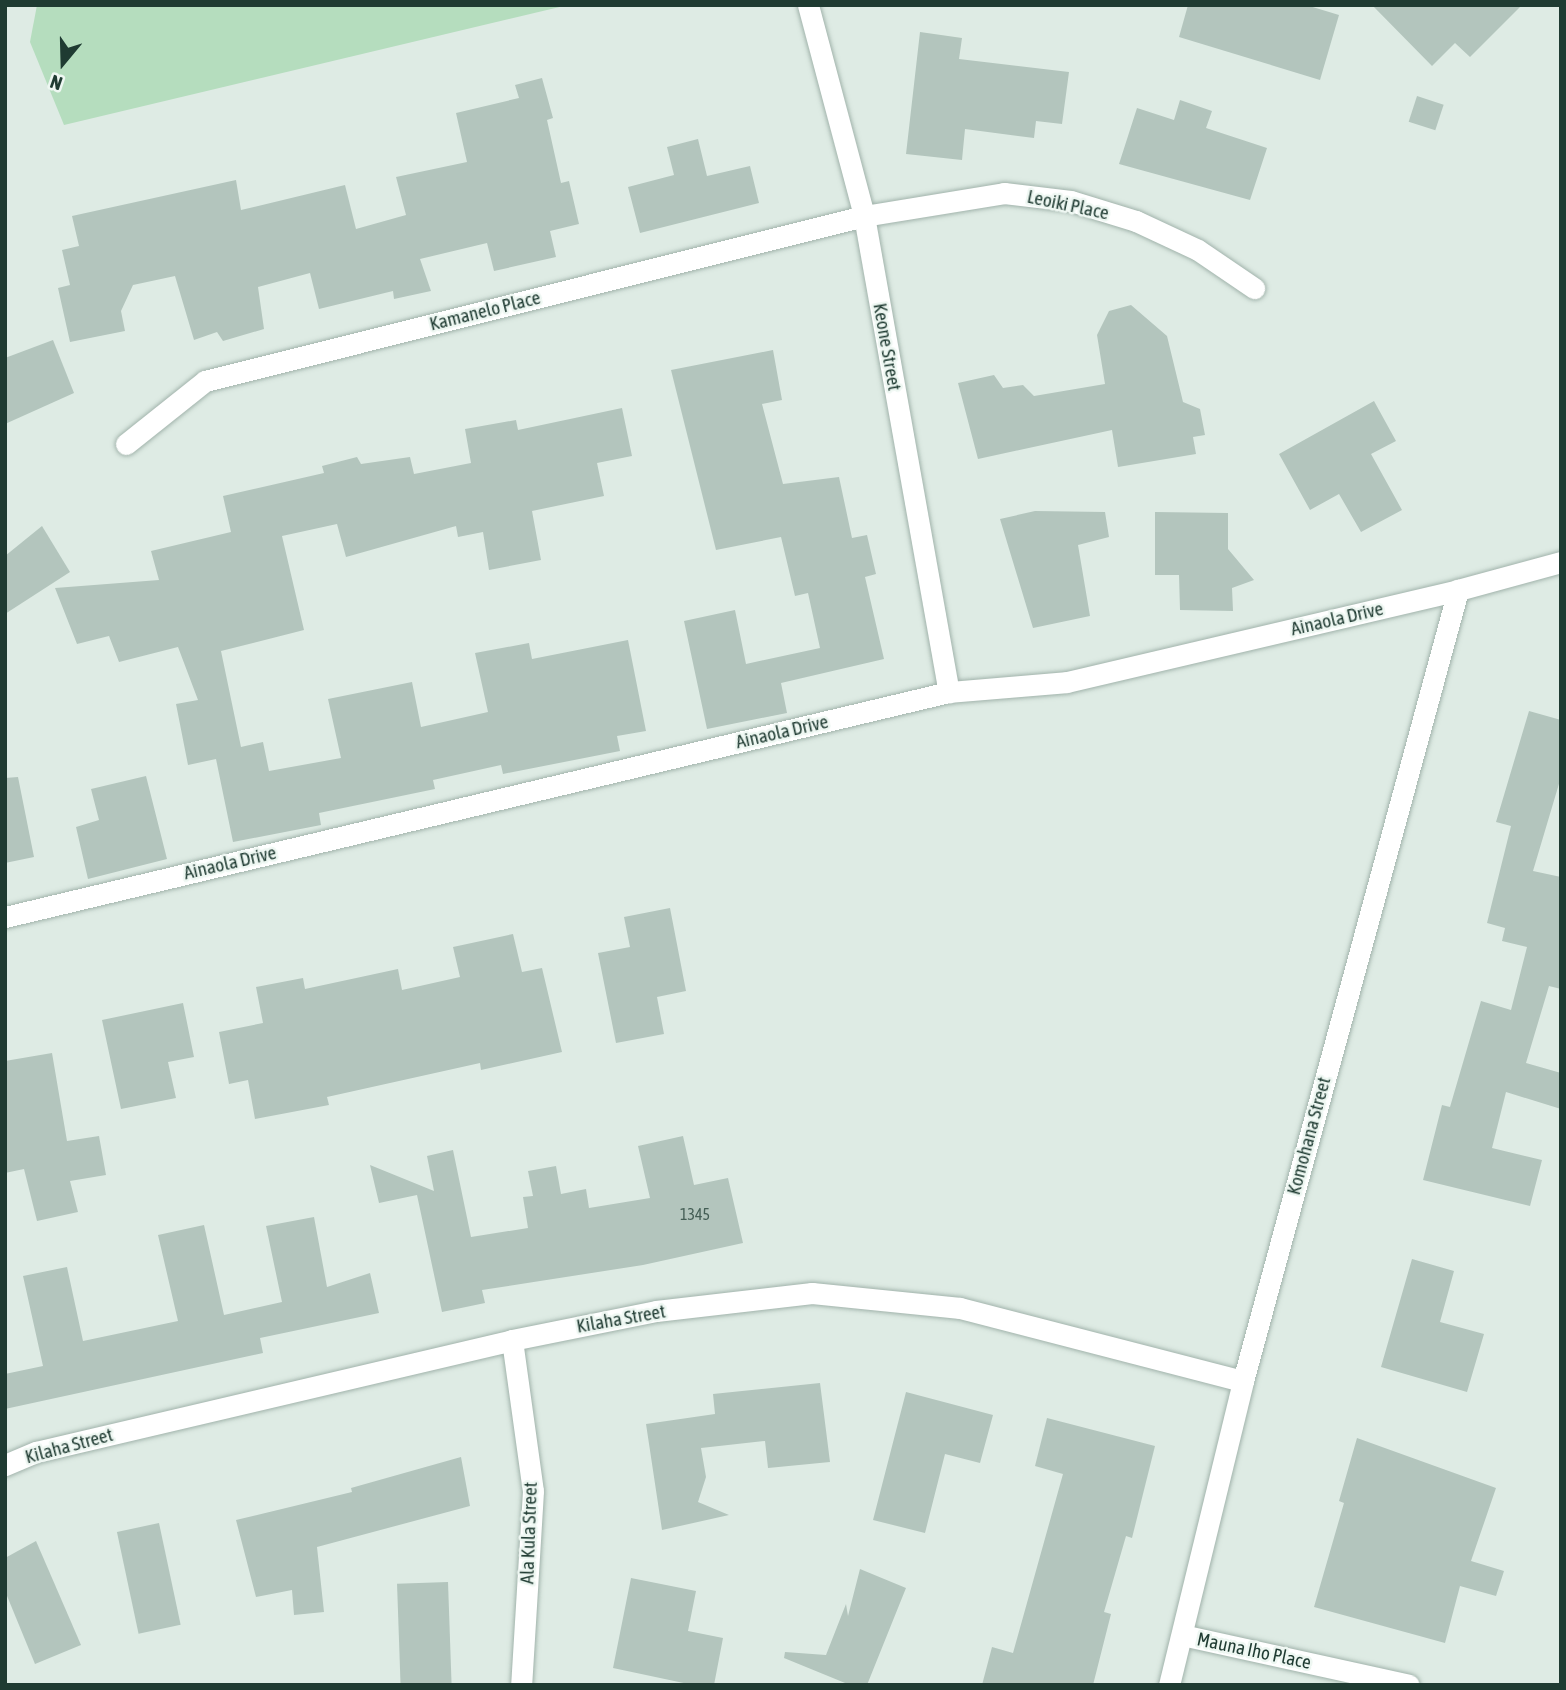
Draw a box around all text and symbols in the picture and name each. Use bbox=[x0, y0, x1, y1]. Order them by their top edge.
north arrow bbox=[28, 28, 98, 98]
text: N bbox=[47, 71, 65, 95]
street label: Leoiki Place bbox=[1025, 185, 1111, 225]
street label: Kamanelo Place bbox=[427, 286, 543, 336]
street label: Keone Street bbox=[868, 301, 906, 393]
street label: Ainaola Drive bbox=[1289, 597, 1385, 641]
street label: Ainaola Drive bbox=[734, 710, 830, 754]
street label: Ainaola Drive bbox=[182, 841, 278, 885]
street label: Komohana Street bbox=[1282, 1075, 1336, 1197]
house number: 1345 bbox=[680, 1204, 710, 1224]
street label: Kilaha Street bbox=[575, 1300, 667, 1338]
street label: Kilaha Street bbox=[23, 1423, 115, 1469]
street label: Ala Kula Street bbox=[516, 1482, 542, 1584]
street label: Mauna Iho Place bbox=[1195, 1628, 1313, 1674]

